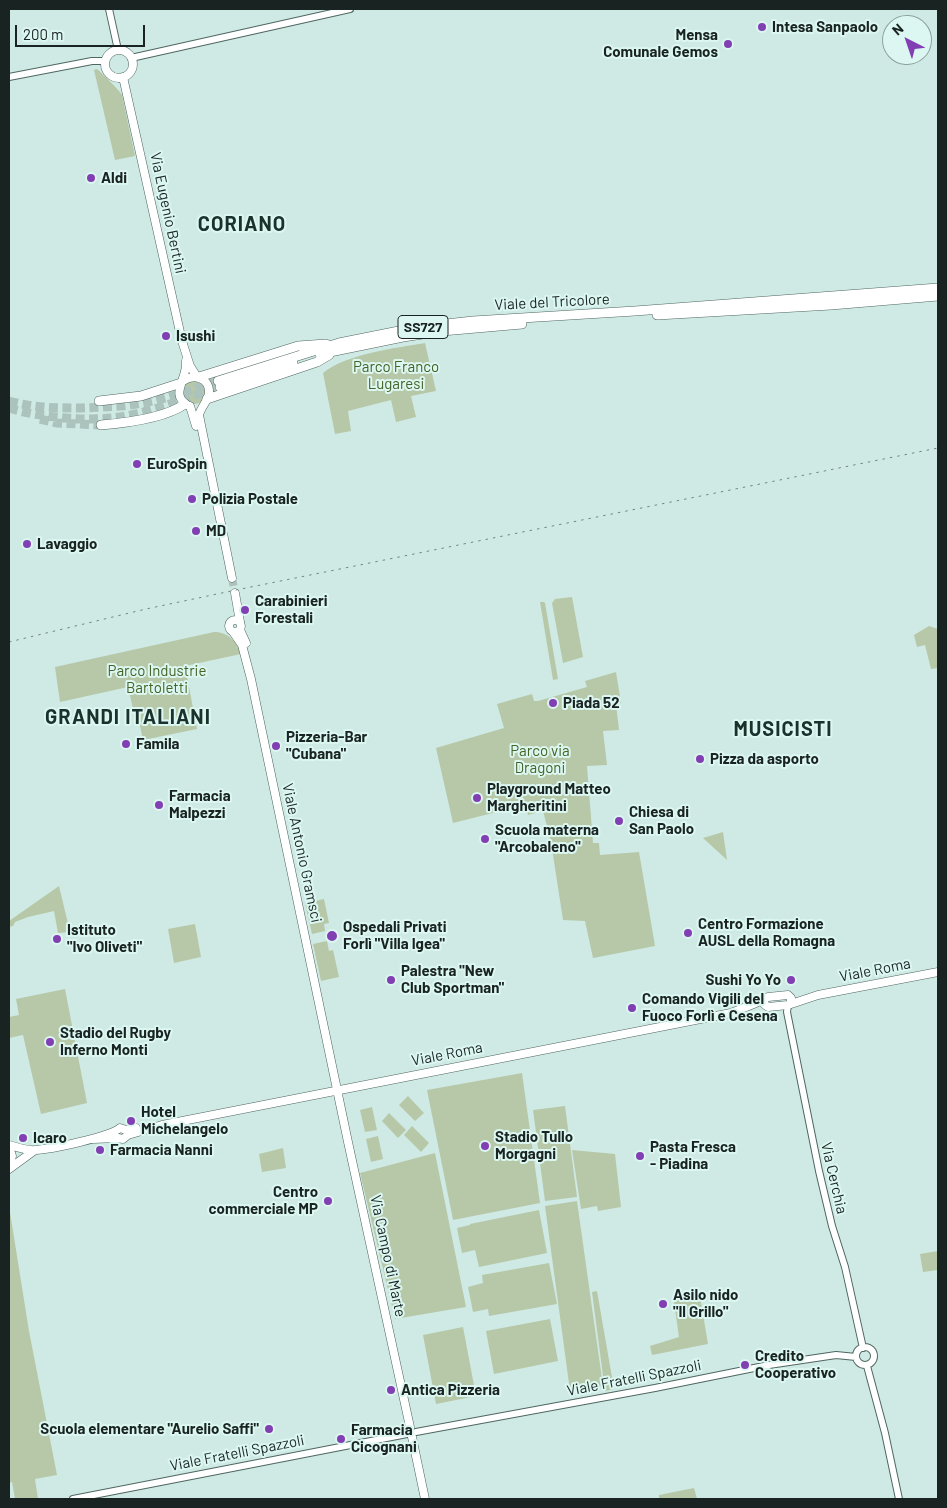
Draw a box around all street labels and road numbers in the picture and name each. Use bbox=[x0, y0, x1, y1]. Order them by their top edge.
street label: Via Eugenio Bertini bbox=[146, 151, 190, 275]
street label: Viale del Tricolore bbox=[494, 290, 610, 314]
road number: SS727 bbox=[398, 316, 448, 338]
street label: Viale Antonio Gramsci bbox=[278, 782, 326, 924]
street label: Viale Roma bbox=[838, 954, 912, 986]
street label: Viale Roma bbox=[410, 1038, 484, 1070]
street label: Via Cerchia bbox=[817, 1140, 851, 1216]
street label: Via Campo di Marte bbox=[366, 1193, 410, 1319]
street label: Viale Fratelli Spazzoli bbox=[565, 1356, 703, 1400]
street label: Viale Fratelli Spazzoli bbox=[168, 1431, 306, 1475]

